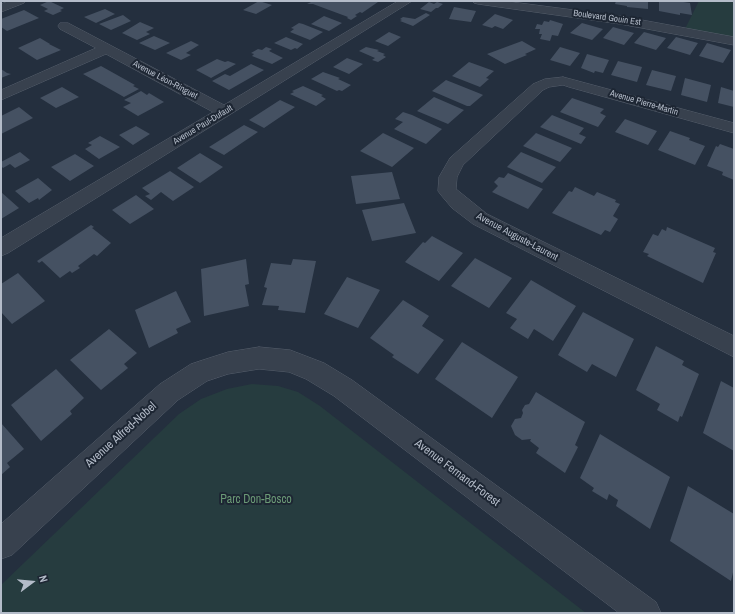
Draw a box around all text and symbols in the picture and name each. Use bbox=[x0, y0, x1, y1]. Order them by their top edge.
street label: Boulevard Gouin Est bbox=[573, 8, 641, 28]
street label: Avenue Léon-Ringuet bbox=[131, 58, 199, 102]
street label: Avenue Pierre-Martin bbox=[609, 88, 679, 118]
street label: Avenue Paul-Dufault bbox=[171, 103, 235, 147]
street label: Avenue Auguste-Laurent bbox=[474, 210, 560, 264]
street label: Avenue Alfred-Nobel bbox=[83, 399, 159, 471]
street label: Avenue Fernand-Forest bbox=[412, 436, 502, 510]
park label: Parc Don-Bosco bbox=[220, 493, 292, 507]
north arrow bbox=[12, 562, 52, 602]
text: N bbox=[36, 574, 51, 584]

